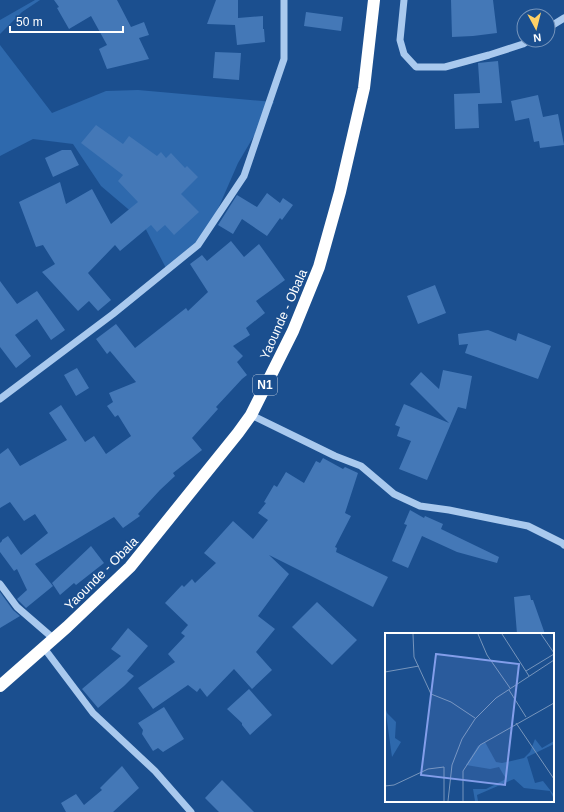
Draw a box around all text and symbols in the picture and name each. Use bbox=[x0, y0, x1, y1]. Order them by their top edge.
scale bar bbox=[10, 8, 123, 34]
north arrow bbox=[516, 8, 556, 48]
text: 50 m bbox=[16, 15, 43, 29]
text: N bbox=[532, 31, 542, 44]
street label: Yaounde - Obala bbox=[257, 266, 310, 362]
road number: N1 bbox=[253, 375, 277, 395]
street label: Yaounde - Obala bbox=[62, 533, 142, 613]
inset map bbox=[385, 633, 554, 802]

